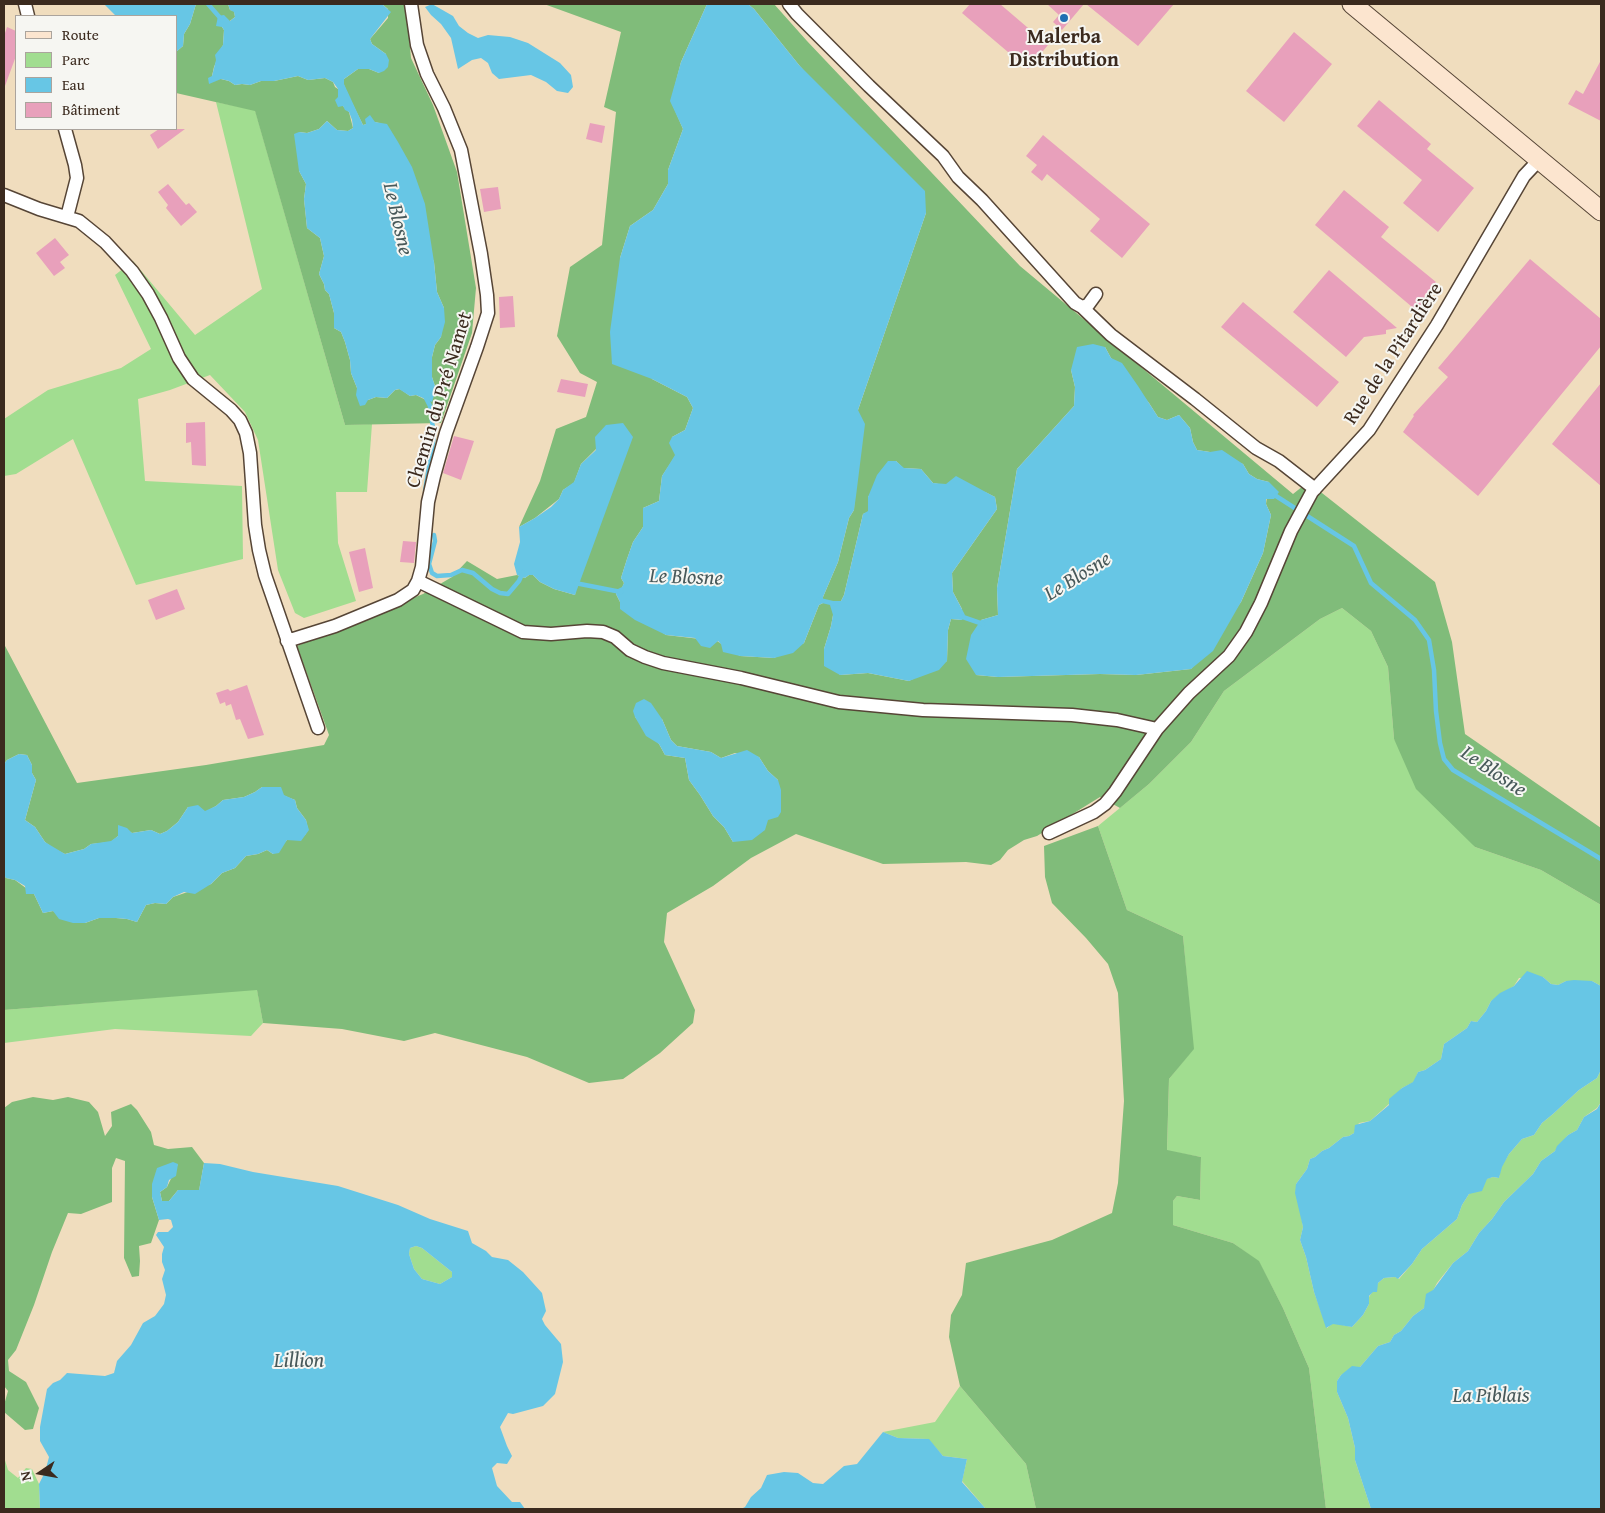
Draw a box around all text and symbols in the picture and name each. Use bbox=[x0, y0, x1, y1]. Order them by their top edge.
marker: Malerba Distribution bbox=[1058, 12, 1070, 24]
legend bbox=[15, 15, 178, 130]
text: Route bbox=[62, 24, 99, 45]
place label: Malerba Distribution bbox=[1009, 26, 1119, 73]
text: Parc bbox=[62, 49, 90, 70]
text: Eau bbox=[62, 74, 85, 95]
text: Bâtiment bbox=[62, 99, 120, 120]
water label: Le Blosne bbox=[376, 180, 418, 258]
street label: Rue de la Pitardière bbox=[1339, 279, 1449, 429]
street label: Chemin du Pré Namet bbox=[402, 309, 478, 491]
water label: Le Blosne bbox=[1040, 547, 1116, 607]
water label: Le Blosne bbox=[649, 564, 723, 592]
water label: Le Blosne bbox=[1455, 741, 1531, 803]
water label: Lillion bbox=[274, 1349, 324, 1375]
water label: La Piblais bbox=[1453, 1384, 1529, 1410]
north arrow bbox=[15, 1448, 65, 1498]
text: N bbox=[15, 1469, 36, 1483]

